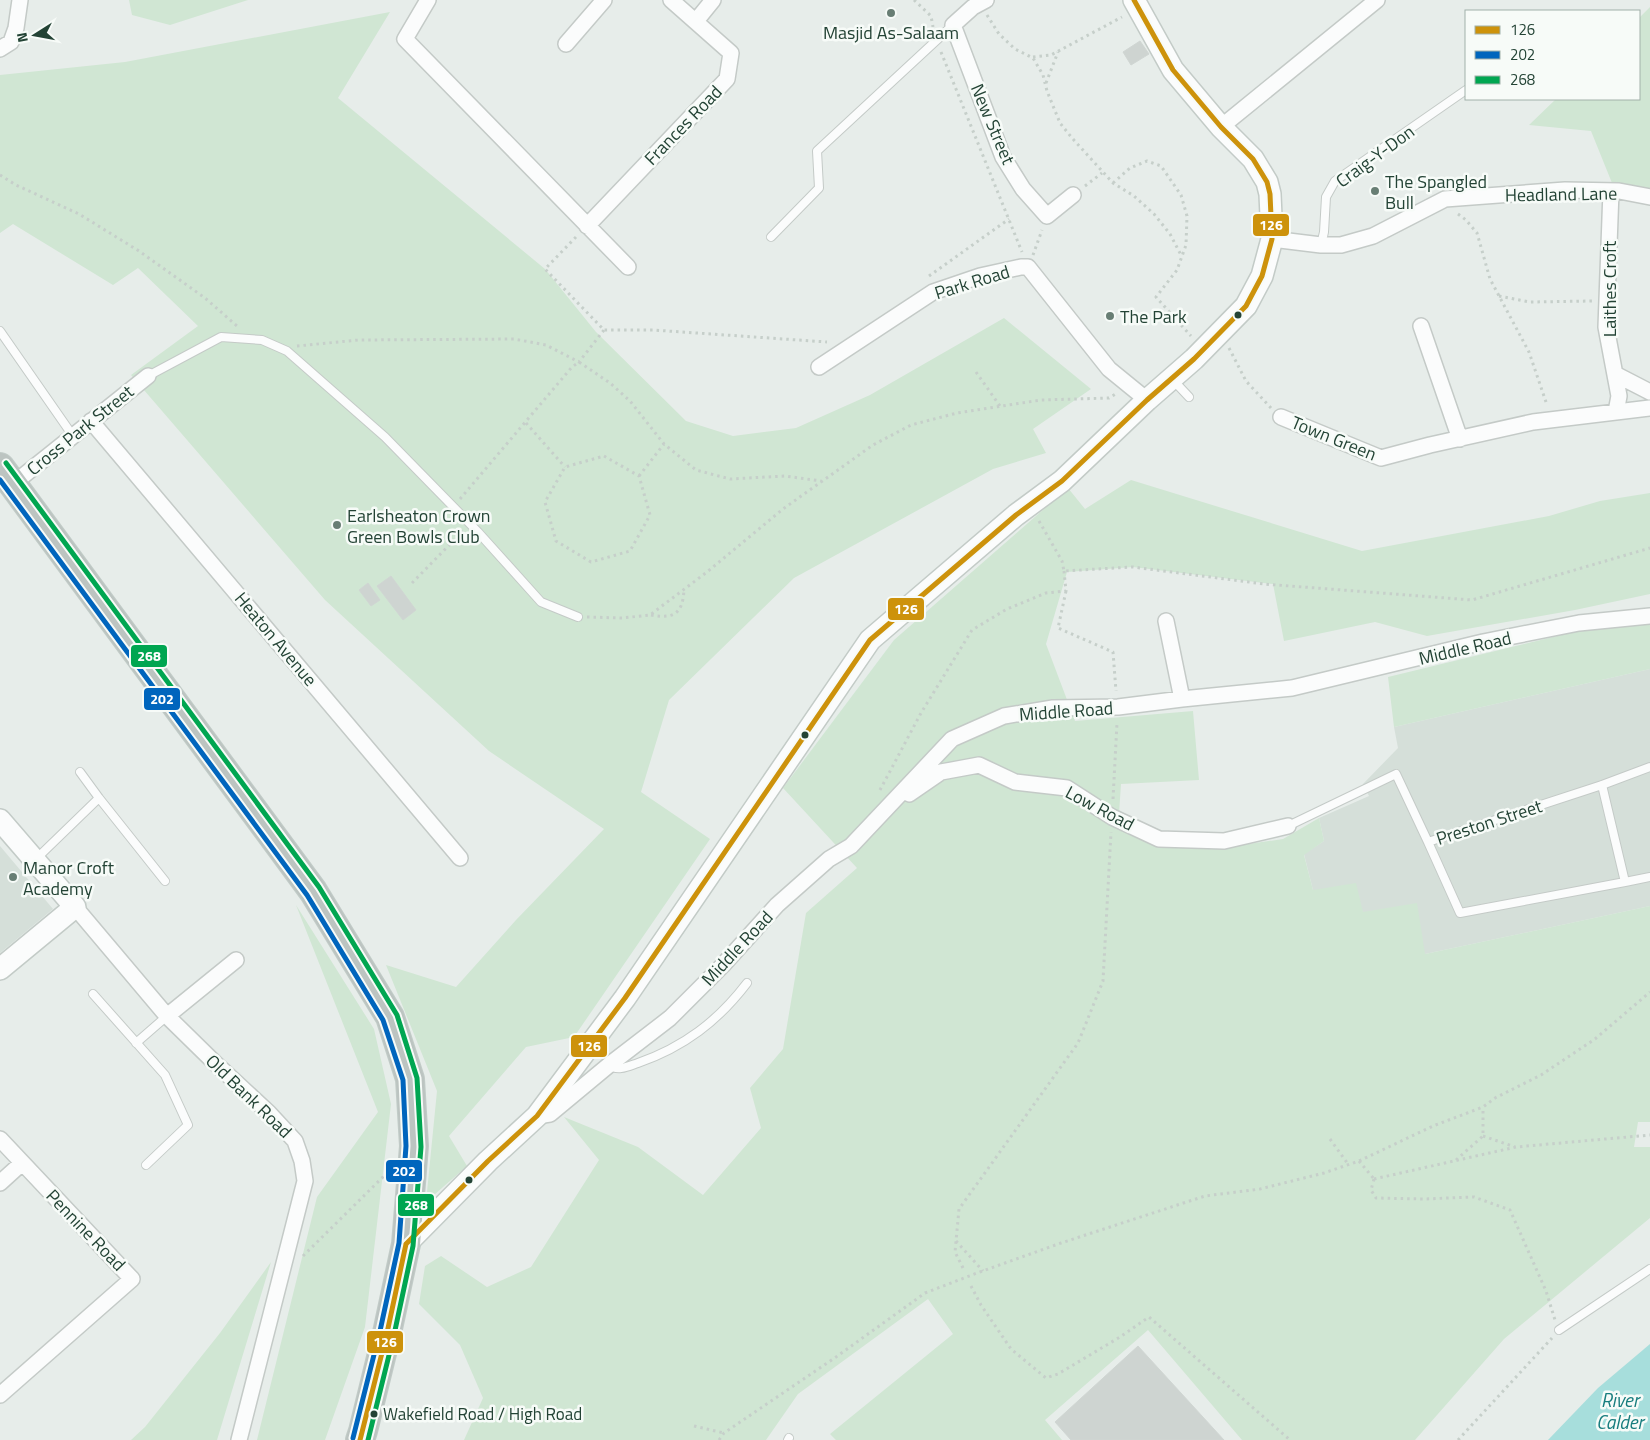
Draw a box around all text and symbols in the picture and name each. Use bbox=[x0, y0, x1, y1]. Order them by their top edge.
marker: Masjid As-Salaam bbox=[885, 7, 897, 19]
north arrow bbox=[10, 10, 60, 60]
legend bbox=[1465, 10, 1640, 100]
text: 126 bbox=[1510, 18, 1535, 41]
place label: Masjid As-Salaam bbox=[823, 19, 959, 46]
text: N bbox=[11, 31, 33, 44]
text: 202 bbox=[1510, 43, 1535, 66]
text: 268 bbox=[1510, 68, 1535, 91]
street label: Frances Road bbox=[638, 79, 728, 171]
street label: New Street bbox=[964, 80, 1022, 169]
street label: Craig-Y-Don bbox=[1330, 118, 1420, 194]
place label: The Spangled Bull bbox=[1385, 168, 1487, 216]
street label: Headland Lane bbox=[1505, 180, 1617, 208]
marker: The Spangled Bull bbox=[1369, 185, 1381, 197]
line badge: 126 bbox=[1252, 213, 1290, 237]
text: 126 bbox=[1259, 214, 1283, 235]
street label: Laithes Croft bbox=[1596, 240, 1623, 337]
street label: Park Road bbox=[931, 258, 1013, 306]
place label: The Park bbox=[1120, 303, 1187, 330]
marker: The Park bbox=[1104, 310, 1116, 322]
unlabelled marker bbox=[1233, 310, 1243, 320]
street label: Cross Park Street bbox=[21, 378, 140, 482]
street label: Town Green bbox=[1287, 409, 1381, 467]
place label: Earlsheaton Crown Green Bowls Club bbox=[347, 502, 491, 550]
marker: Earlsheaton Crown Green Bowls Club bbox=[331, 519, 343, 531]
street label: Heaton Avenue bbox=[228, 586, 324, 692]
line badge: 126 bbox=[887, 597, 925, 621]
text: 126 bbox=[894, 598, 918, 619]
street label: Middle Road bbox=[1416, 624, 1514, 672]
line badge: 268 bbox=[130, 644, 168, 668]
text: 268 bbox=[137, 645, 161, 666]
line badge: 202 bbox=[143, 687, 181, 711]
text: 202 bbox=[150, 688, 174, 709]
street label: Middle Road bbox=[1018, 694, 1114, 728]
unlabelled marker bbox=[800, 730, 810, 740]
street label: Low Road bbox=[1061, 779, 1139, 837]
street label: Preston Street bbox=[1432, 792, 1546, 852]
place label: Manor Croft Academy bbox=[23, 854, 115, 902]
marker: Manor Croft Academy bbox=[7, 871, 19, 883]
street label: Middle Road bbox=[695, 904, 779, 992]
line badge: 126 bbox=[570, 1034, 608, 1058]
text: 126 bbox=[577, 1035, 601, 1056]
street label: Old Bank Road bbox=[200, 1048, 298, 1144]
line badge: 202 bbox=[385, 1159, 423, 1183]
text: 202 bbox=[392, 1160, 416, 1181]
unlabelled marker bbox=[464, 1175, 474, 1185]
street label: Pennine Road bbox=[40, 1183, 132, 1277]
line badge: 268 bbox=[397, 1193, 435, 1217]
text: 268 bbox=[404, 1194, 428, 1215]
line badge: 126 bbox=[366, 1330, 404, 1354]
text: 126 bbox=[373, 1331, 397, 1352]
water label: River Calder bbox=[1596, 1385, 1646, 1436]
place label: Wakefield Road / High Road bbox=[383, 1401, 582, 1427]
marker: Wakefield Road / High Road bbox=[369, 1409, 379, 1419]

